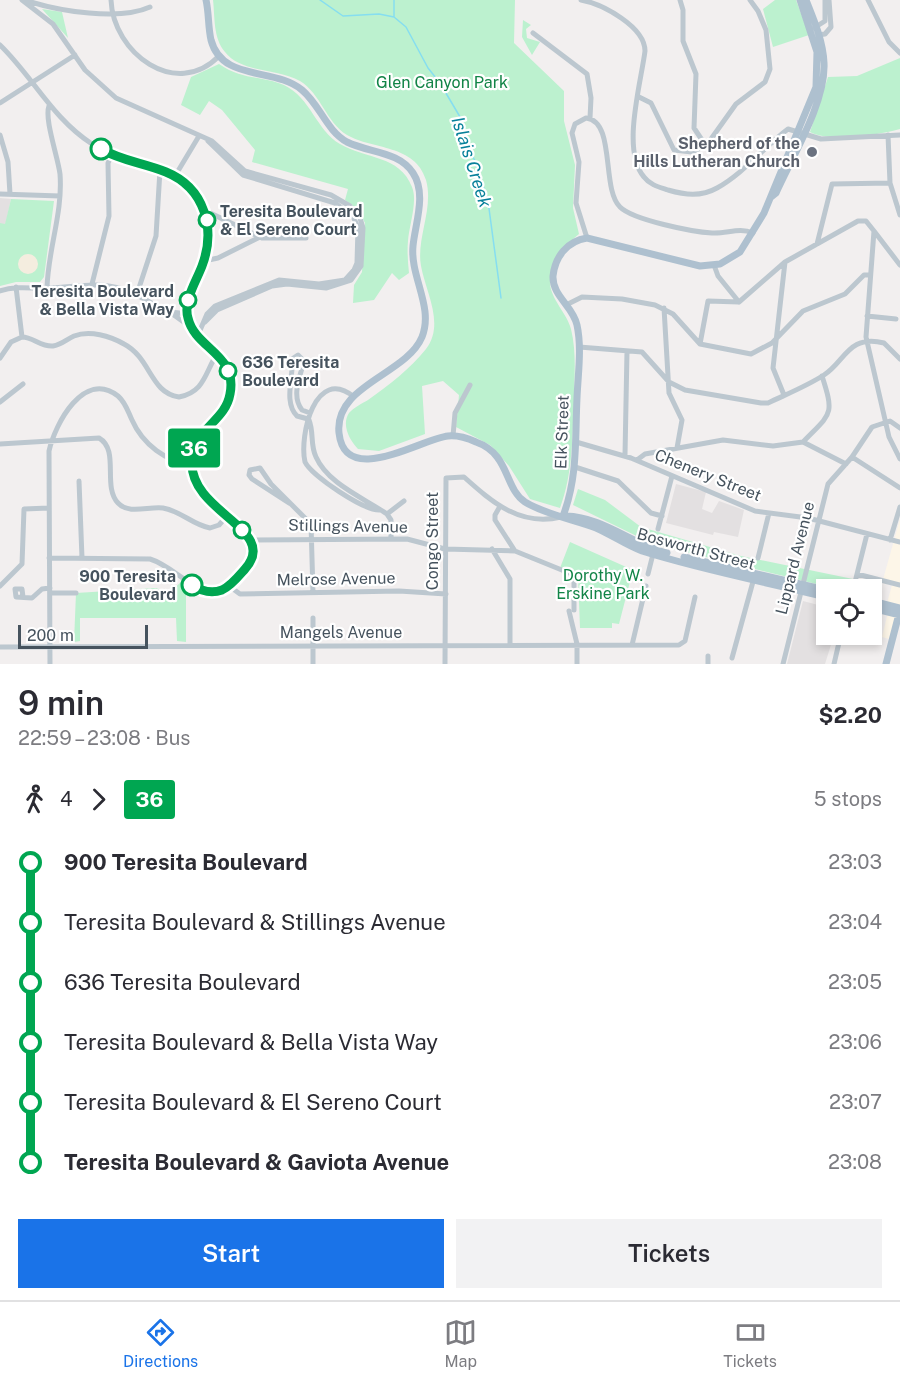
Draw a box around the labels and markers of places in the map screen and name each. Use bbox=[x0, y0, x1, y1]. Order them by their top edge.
place label: Shepherd of the Hills Lutheran Church bbox=[633, 134, 800, 171]
unlabelled marker bbox=[90, 138, 112, 160]
marker: Shepherd of the Hills Lutheran Church bbox=[805, 145, 819, 159]
place label: Teresita Boulevard & El Sereno Court bbox=[220, 202, 363, 239]
marker: Teresita Boulevard & El Sereno Court bbox=[198, 211, 216, 229]
place label: Teresita Boulevard & Bella Vista Way bbox=[31, 282, 174, 319]
marker: Teresita Boulevard & Bella Vista Way bbox=[179, 291, 197, 309]
place label: 636 Teresita Boulevard bbox=[242, 353, 339, 390]
marker: 636 Teresita Boulevard bbox=[219, 362, 237, 380]
unlabelled marker bbox=[233, 521, 251, 539]
place label: 900 Teresita Boulevard bbox=[79, 567, 176, 604]
marker: 900 Teresita Boulevard bbox=[181, 574, 203, 596]

